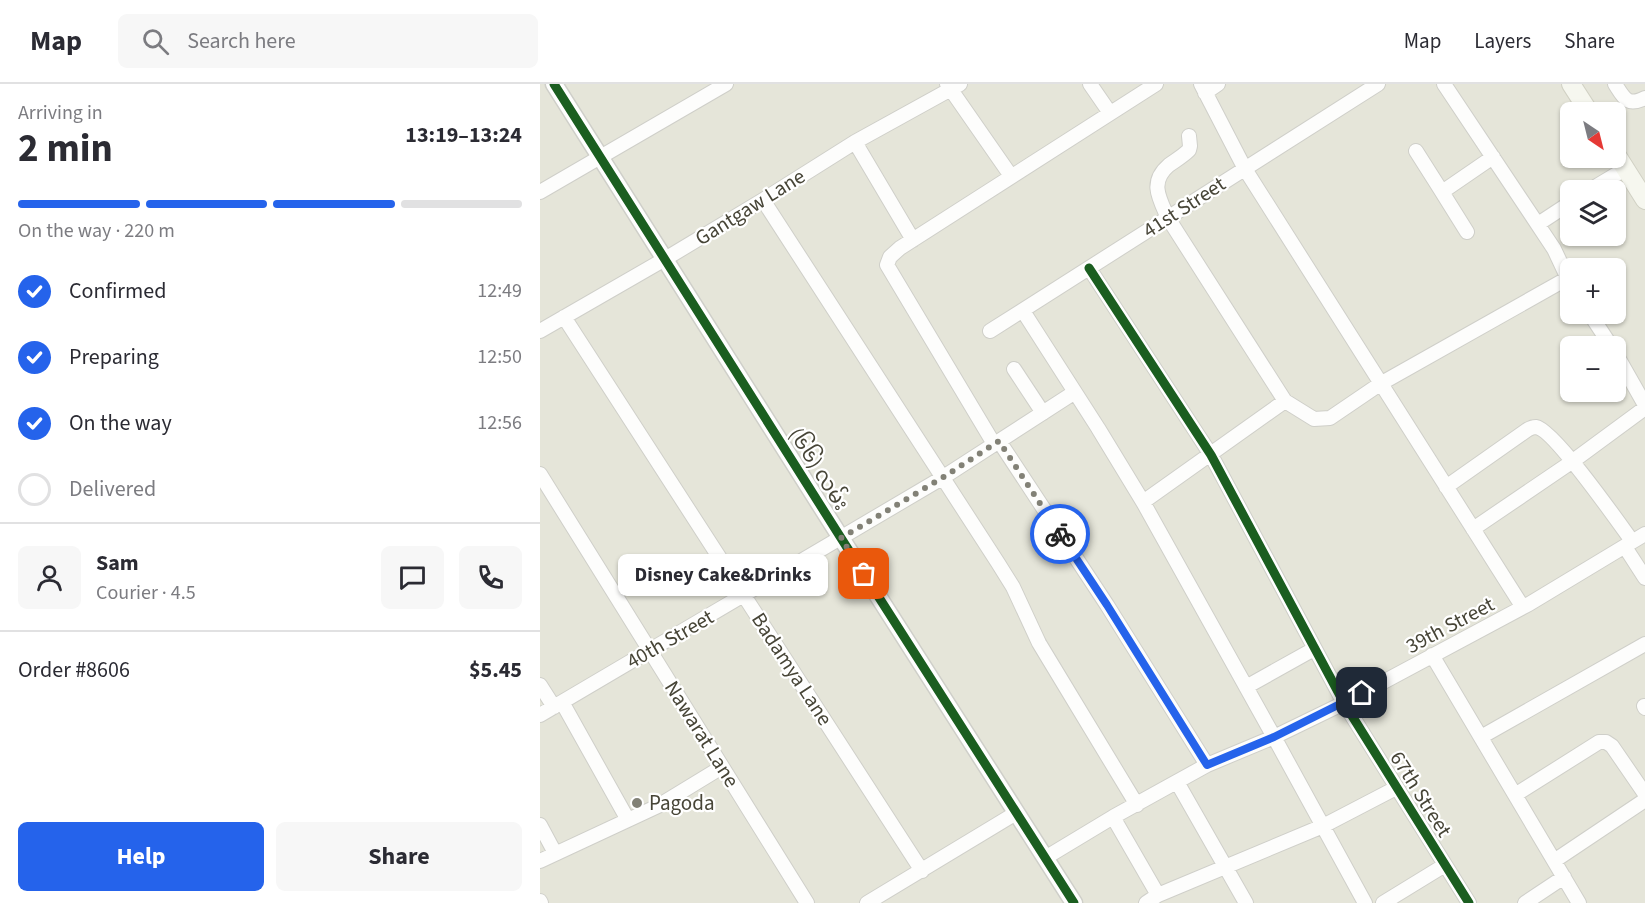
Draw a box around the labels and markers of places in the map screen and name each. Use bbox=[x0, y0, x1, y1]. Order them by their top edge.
pin bbox=[838, 548, 889, 599]
callout: Disney Cake&Drinks bbox=[618, 553, 828, 595]
pin bbox=[1336, 667, 1387, 718]
place label: Pagoda bbox=[649, 788, 715, 818]
marker: Pagoda bbox=[630, 796, 644, 810]

